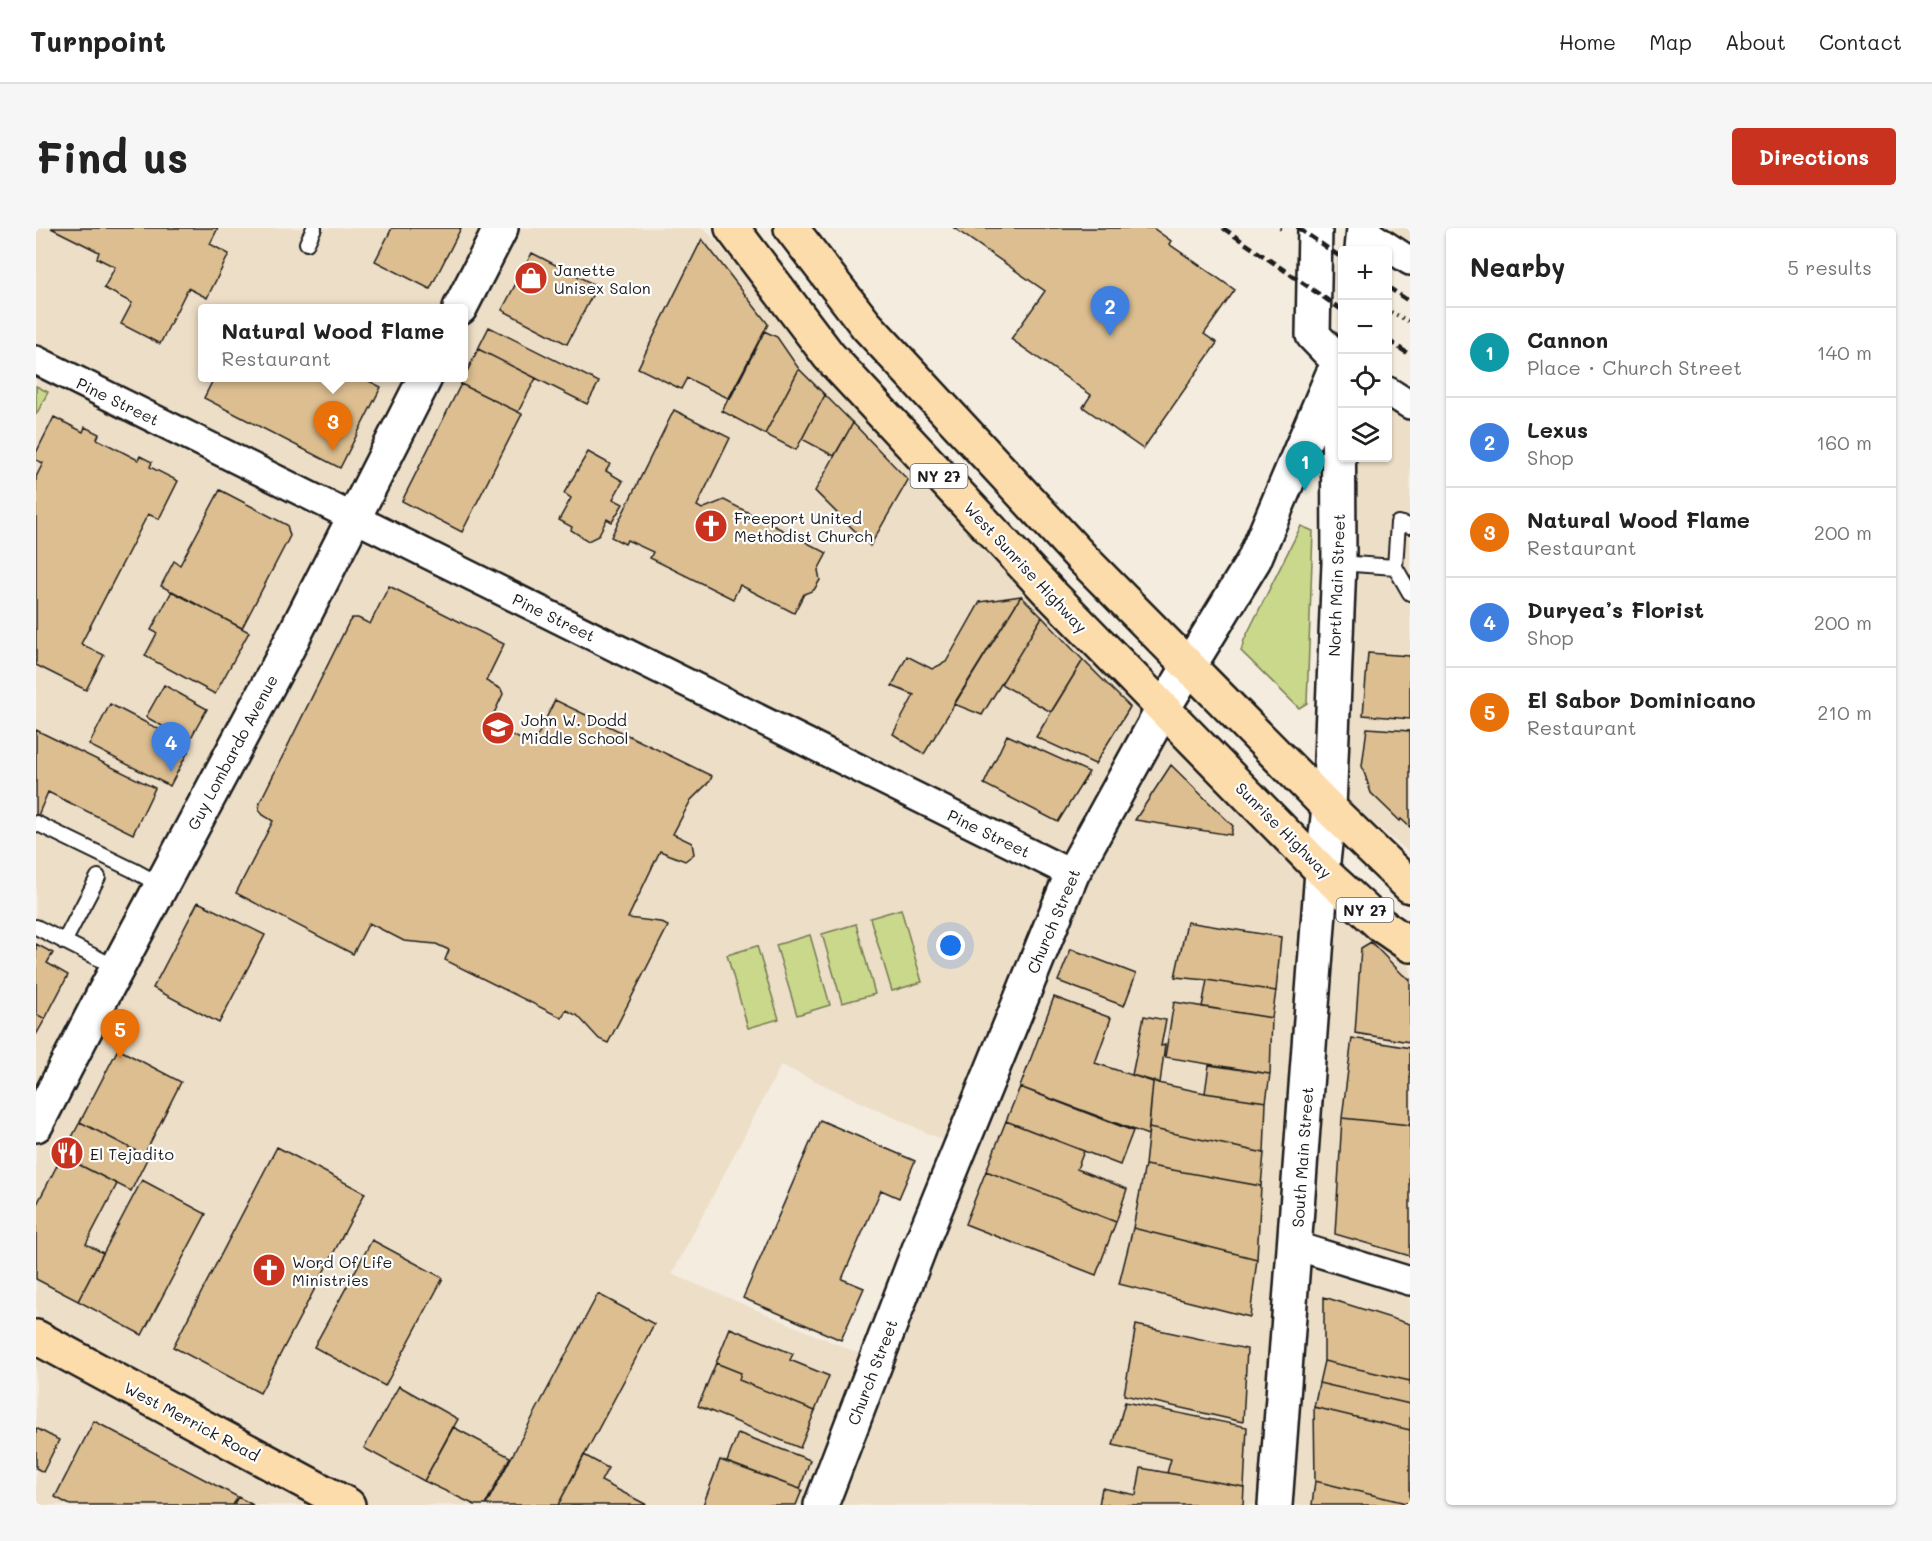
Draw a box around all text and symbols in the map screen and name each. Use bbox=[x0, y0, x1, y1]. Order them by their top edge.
text: Turnpoint bbox=[30, 23, 166, 59]
text: Home bbox=[1559, 28, 1616, 55]
text: Map bbox=[1649, 28, 1692, 55]
text: About bbox=[1725, 28, 1786, 55]
text: Contact bbox=[1819, 28, 1902, 55]
button: Directions bbox=[1732, 128, 1896, 185]
text: Find us bbox=[36, 129, 188, 184]
map controls bbox=[1338, 246, 1392, 462]
button: + bbox=[1338, 246, 1392, 300]
text: Nearby bbox=[1470, 250, 1565, 284]
text: 5 results bbox=[1787, 254, 1872, 280]
place label: Janette Unisex Salon bbox=[554, 259, 651, 298]
shop icon: Janette Unisex Salon bbox=[513, 260, 549, 296]
pin: 2 bbox=[1090, 286, 1130, 336]
button: − bbox=[1338, 300, 1392, 354]
popup bbox=[198, 304, 468, 382]
text: Natural Wood Flame bbox=[222, 316, 444, 345]
text: Cannon bbox=[1527, 325, 1608, 354]
text: 1 bbox=[1485, 339, 1494, 365]
text: 140 m bbox=[1817, 339, 1872, 365]
text: Restaurant bbox=[222, 345, 331, 371]
button: locate bbox=[1338, 354, 1392, 408]
text: Place · Church Street bbox=[1527, 354, 1742, 380]
street label: Pine Street bbox=[73, 372, 163, 430]
pin: 3 bbox=[314, 402, 352, 451]
button: layers bbox=[1338, 408, 1392, 462]
text: Lexus bbox=[1527, 415, 1588, 444]
text: 2 bbox=[1484, 429, 1495, 455]
text: 160 m bbox=[1816, 429, 1872, 455]
pin: 1 bbox=[1286, 442, 1324, 491]
text: Shop bbox=[1527, 444, 1574, 470]
road number: NY 27 bbox=[910, 464, 968, 488]
street label: West Sunrise Highway bbox=[960, 497, 1092, 637]
text: Natural Wood Flame bbox=[1527, 505, 1750, 534]
place label: Freeport United Methodist Church bbox=[734, 507, 873, 546]
church icon: Freeport United Methodist Church bbox=[693, 508, 729, 544]
street label: North Main Street bbox=[1323, 513, 1349, 657]
text: 3 bbox=[1484, 519, 1496, 545]
text: 200 m bbox=[1814, 519, 1872, 545]
text: Restaurant bbox=[1527, 534, 1637, 560]
street label: Pine Street bbox=[509, 588, 599, 646]
text: Duryea’s Florist bbox=[1527, 595, 1704, 624]
text: 4 bbox=[1483, 609, 1496, 635]
text: 200 m bbox=[1814, 609, 1872, 635]
text: Shop bbox=[1527, 624, 1574, 650]
street label: Guy Lombardo Avenue bbox=[182, 671, 282, 833]
text: El Sabor Dominicano bbox=[1527, 685, 1756, 714]
text: 5 bbox=[1484, 699, 1495, 725]
text: 210 m bbox=[1817, 699, 1872, 725]
place label: John W. Dodd Middle School bbox=[521, 709, 628, 748]
school or university icon: John W. Dodd Middle School bbox=[480, 710, 516, 746]
text: Restaurant bbox=[1527, 714, 1637, 740]
pin: 4 bbox=[152, 722, 190, 772]
street label: Sunrise Highway bbox=[1231, 777, 1337, 883]
street label: Pine Street bbox=[944, 804, 1034, 862]
street label: Church Street bbox=[1022, 865, 1084, 977]
road number: NY 27 bbox=[1336, 898, 1394, 922]
your location bbox=[936, 931, 965, 960]
pin: 5 bbox=[100, 1010, 140, 1059]
street label: South Main Street bbox=[1287, 1086, 1317, 1228]
restaurant icon: El Tejadito bbox=[49, 1135, 85, 1171]
place label: El Tejadito bbox=[90, 1143, 174, 1164]
place label: Word Of Life Ministries bbox=[292, 1251, 392, 1290]
church icon: Word Of Life Ministries bbox=[251, 1252, 287, 1288]
street label: Church Street bbox=[842, 1316, 902, 1428]
street label: West Merrick Road bbox=[121, 1376, 263, 1466]

